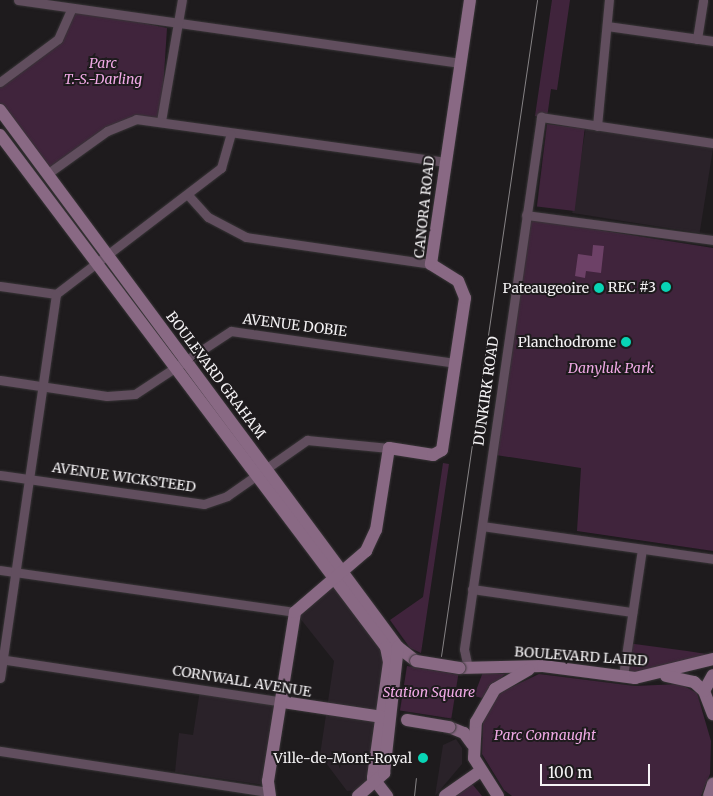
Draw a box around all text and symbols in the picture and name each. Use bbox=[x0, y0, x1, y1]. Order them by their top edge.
park label: Parc T.-S.-Darling bbox=[64, 55, 142, 88]
street label: CANORA ROAD bbox=[410, 155, 438, 259]
place label: REC #3 bbox=[608, 279, 656, 295]
place label: Pateaugeoire bbox=[503, 280, 589, 296]
marker: REC #3 bbox=[660, 281, 672, 293]
marker: Pateaugeoire bbox=[593, 282, 605, 294]
street label: BOULEVARD GRAHAM bbox=[163, 308, 269, 442]
street label: AVENUE DOBIE bbox=[242, 310, 348, 340]
place label: Planchodrome bbox=[518, 334, 616, 350]
street label: DUNKIRK ROAD bbox=[470, 335, 502, 447]
marker: Planchodrome bbox=[620, 336, 632, 348]
park label: Danyluk Park bbox=[568, 360, 654, 376]
street label: AVENUE WICKSTEED bbox=[51, 459, 197, 495]
street label: BOULEVARD LAIRD bbox=[514, 643, 648, 669]
street label: CORNWALL AVENUE bbox=[171, 662, 313, 700]
park label: Station Square bbox=[383, 684, 475, 700]
park label: Parc Connaught bbox=[494, 727, 596, 743]
place label: Ville-de-Mont-Royal bbox=[274, 750, 412, 766]
marker: Ville-de-Mont-Royal bbox=[416, 751, 430, 765]
scale bar bbox=[543, 754, 653, 786]
text: 100 m bbox=[548, 763, 592, 782]

